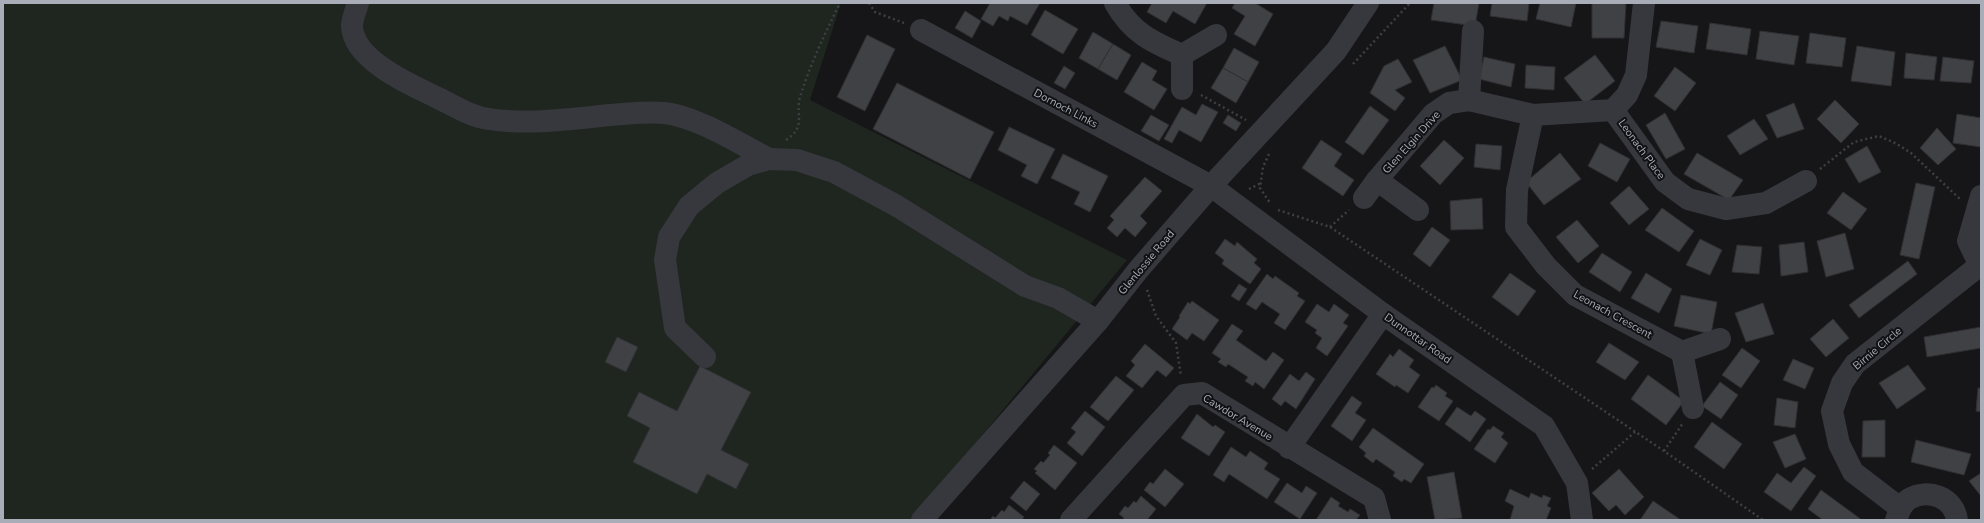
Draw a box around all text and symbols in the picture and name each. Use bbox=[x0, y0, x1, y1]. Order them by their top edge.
street label: Dornoch Links bbox=[1031, 85, 1100, 132]
street label: Glen Elgin Drive bbox=[1379, 108, 1444, 177]
street label: Leonach Place bbox=[1615, 116, 1669, 183]
street label: Glenlossie Road bbox=[1115, 227, 1178, 298]
street label: Leonach Crescent bbox=[1571, 287, 1655, 342]
street label: Dunnottar Road bbox=[1381, 310, 1454, 367]
street label: Birnie Circle bbox=[1850, 323, 1905, 373]
street label: Cawdor Avenue bbox=[1200, 391, 1276, 444]

